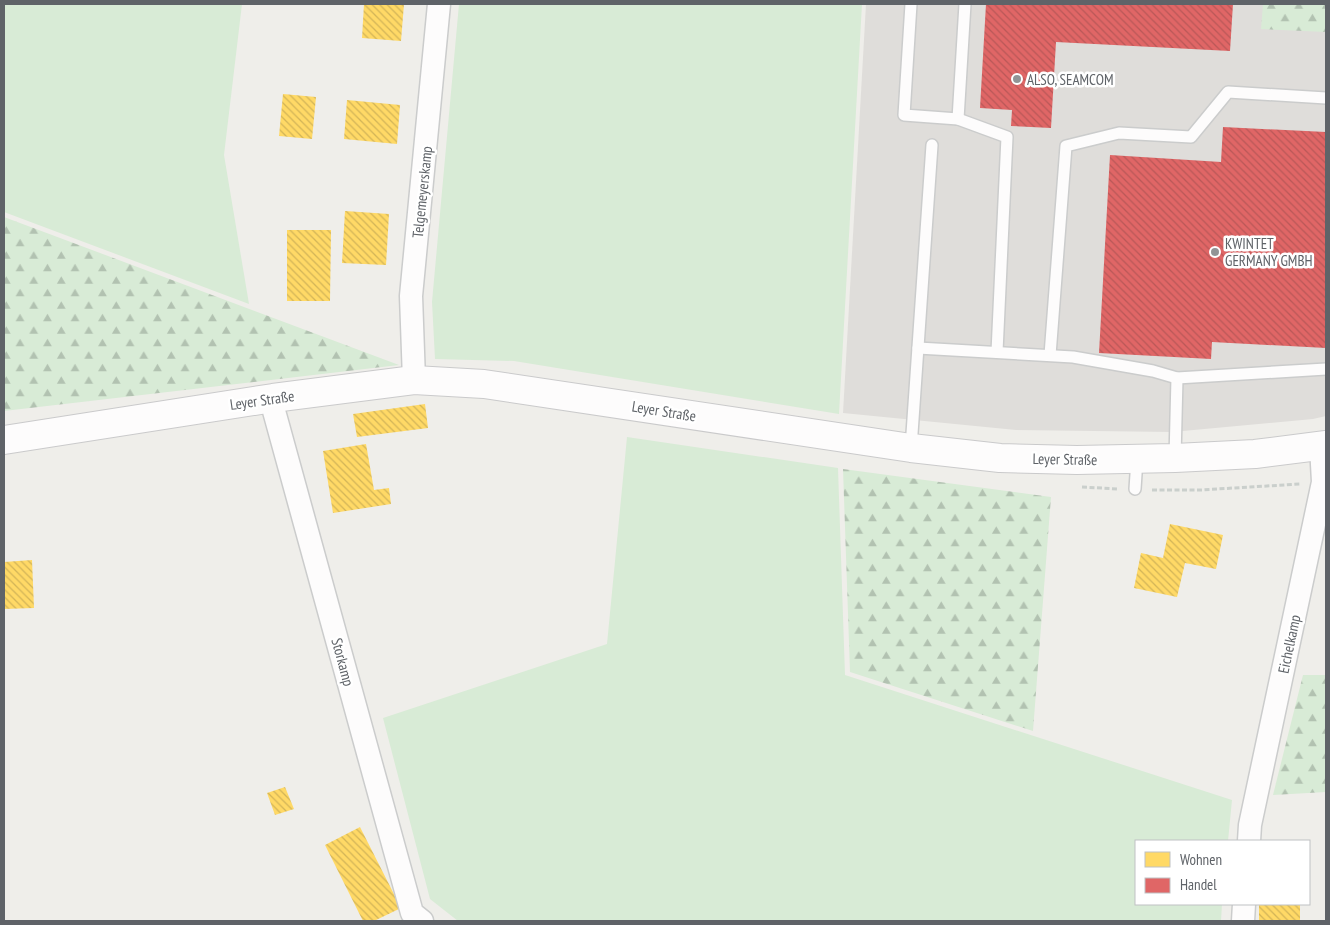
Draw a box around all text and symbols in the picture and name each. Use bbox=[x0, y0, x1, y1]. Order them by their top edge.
place label: ALSO, SEAMCOM bbox=[1027, 70, 1113, 89]
marker: ALSO, SEAMCOM bbox=[1011, 73, 1023, 85]
street label: Telgemeyerskamp bbox=[408, 145, 436, 239]
place label: KWINTET GERMANY GMBH bbox=[1225, 234, 1312, 270]
marker: KWINTET GERMANY GMBH bbox=[1209, 246, 1221, 258]
street label: Leyer Straße bbox=[229, 386, 295, 414]
street label: Leyer Straße bbox=[631, 397, 697, 425]
street label: Leyer Straße bbox=[1032, 449, 1098, 469]
street label: Eichelkamp bbox=[1274, 613, 1304, 675]
street label: Storkamp bbox=[327, 636, 359, 688]
legend bbox=[1135, 840, 1310, 905]
text: Wohnen bbox=[1180, 850, 1222, 869]
text: Handel bbox=[1180, 875, 1217, 894]

